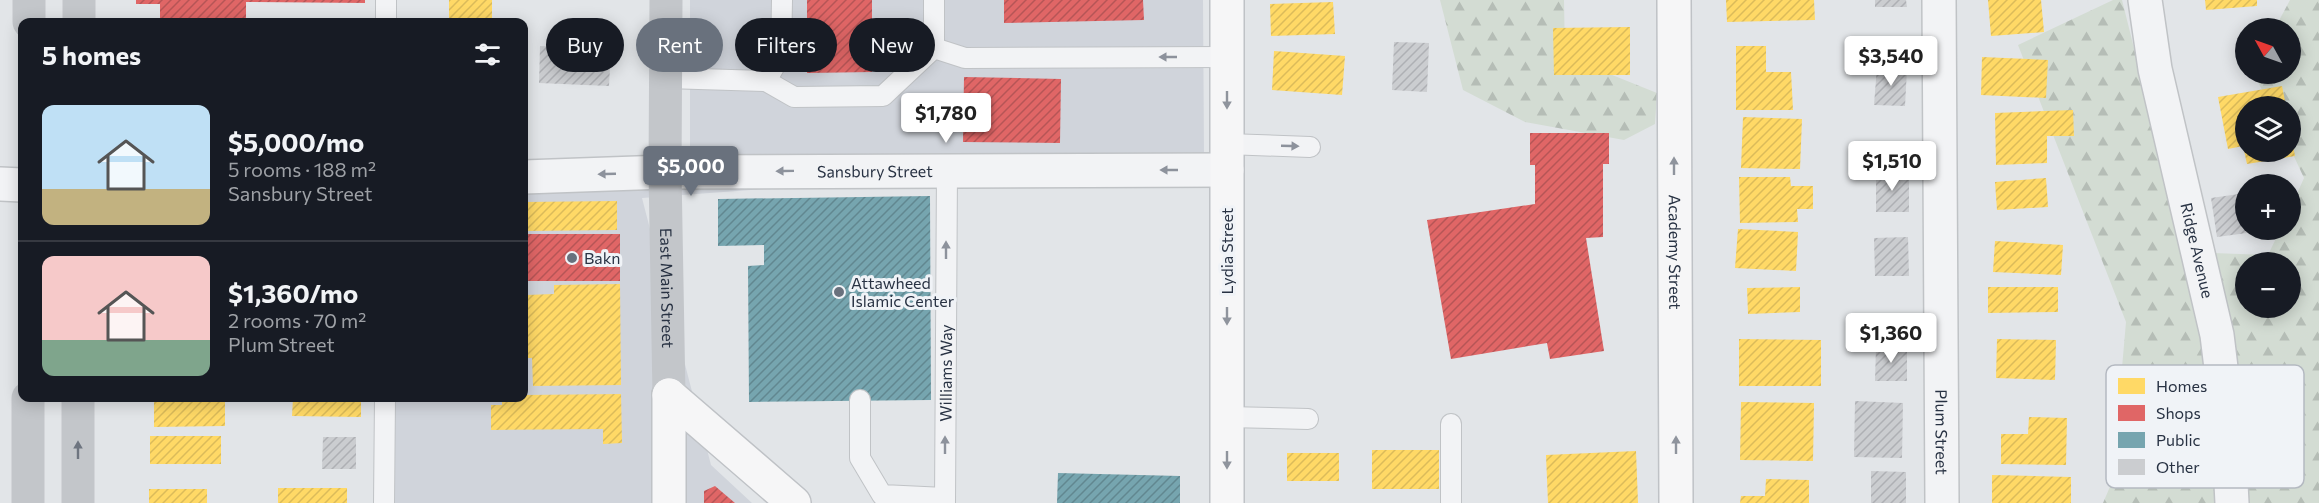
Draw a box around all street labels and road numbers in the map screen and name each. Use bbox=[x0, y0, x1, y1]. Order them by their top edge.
street label: Sansbury Street bbox=[817, 161, 933, 180]
street label: Academy Street bbox=[1666, 194, 1685, 310]
street label: Ridge Avenue bbox=[2177, 201, 2218, 300]
street label: Lydia Street bbox=[1217, 207, 1236, 294]
street label: East Main Street bbox=[657, 228, 678, 349]
street label: Williams Way bbox=[935, 324, 955, 422]
street label: Plum Street bbox=[1932, 389, 1952, 475]

